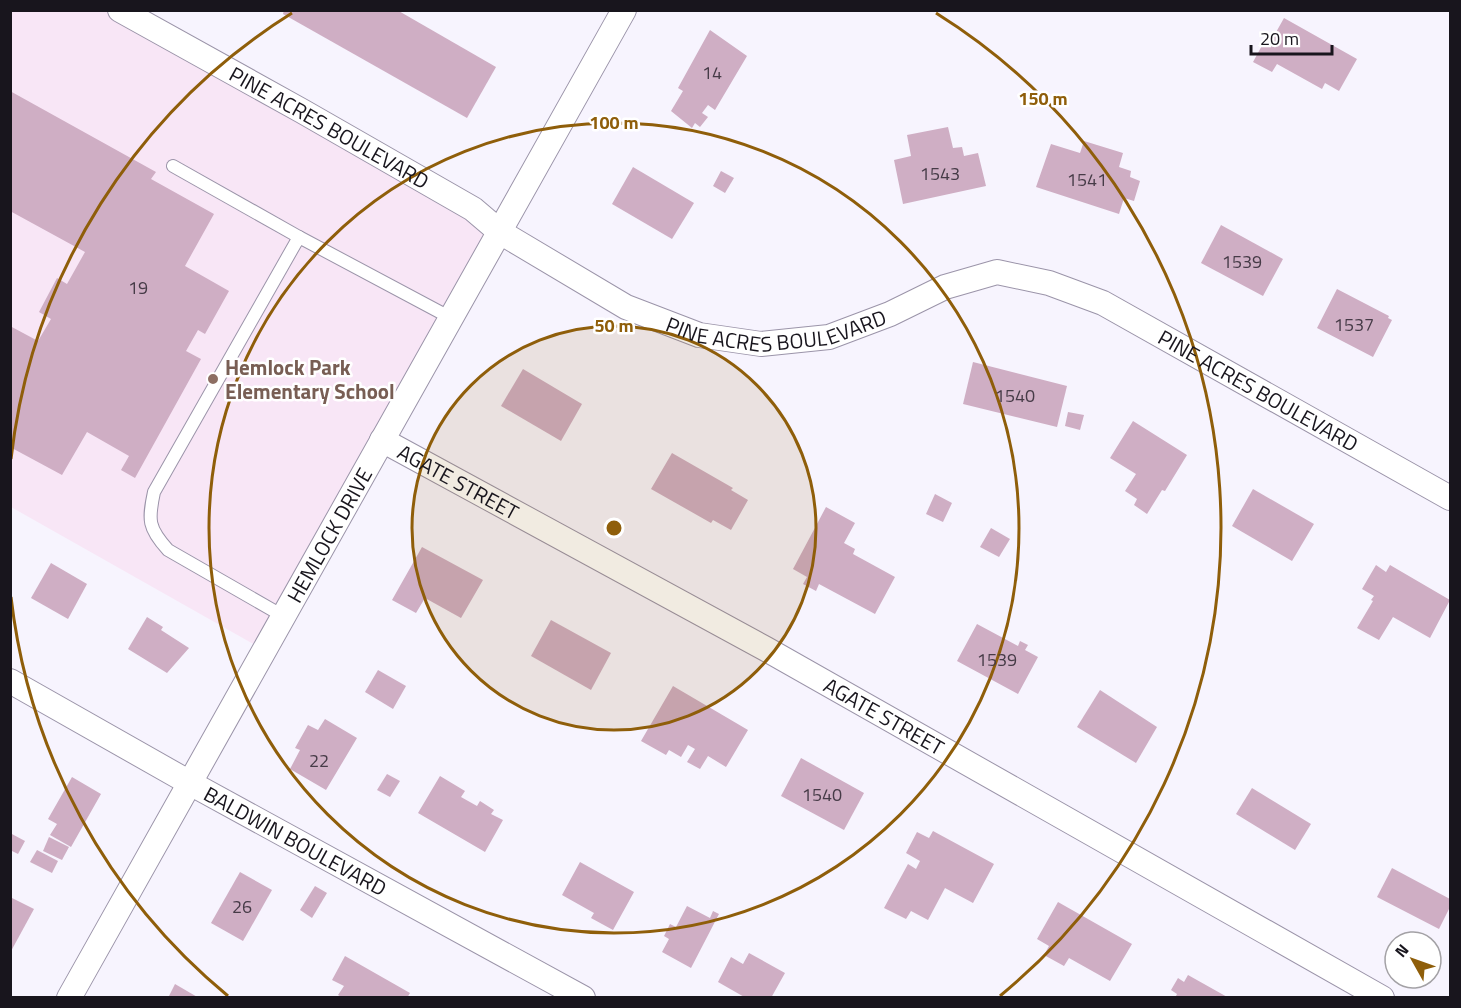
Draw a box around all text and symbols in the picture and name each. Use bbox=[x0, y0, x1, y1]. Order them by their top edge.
scale bar bbox=[1251, 18, 1332, 56]
text: 20 m bbox=[1260, 25, 1299, 52]
street label: PINE ACRES BOULEVARD bbox=[224, 58, 435, 197]
house number: 14 bbox=[702, 59, 722, 86]
text: 150 m bbox=[1018, 85, 1068, 112]
text: 100 m bbox=[589, 109, 639, 136]
house number: 1543 bbox=[920, 160, 960, 187]
house number: 1541 bbox=[1067, 166, 1107, 193]
house number: 1539 bbox=[1222, 248, 1262, 275]
house number: 19 bbox=[128, 274, 148, 301]
street label: PINE ACRES BOULEVARD bbox=[662, 301, 891, 360]
house number: 1537 bbox=[1334, 311, 1374, 338]
text: 50 m bbox=[594, 312, 634, 339]
street label: PINE ACRES BOULEVARD bbox=[1152, 321, 1364, 459]
place label: Hemlock Park Elementary School bbox=[225, 351, 395, 407]
marker: Hemlock Park Elementary School bbox=[206, 372, 220, 386]
house number: 1540 bbox=[995, 382, 1035, 409]
street label: AGATE STREET bbox=[392, 436, 525, 528]
street label: HEMLOCK DRIVE bbox=[278, 462, 380, 608]
centre of rings bbox=[604, 518, 624, 538]
house number: 1539 bbox=[977, 646, 1017, 673]
street label: AGATE STREET bbox=[818, 669, 950, 763]
house number: 22 bbox=[309, 747, 329, 774]
street label: BALDWIN BOULEVARD bbox=[198, 778, 393, 904]
house number: 1540 bbox=[802, 781, 842, 808]
house number: 26 bbox=[232, 893, 252, 920]
north arrow bbox=[1383, 930, 1443, 990]
text: N bbox=[1389, 938, 1414, 962]

